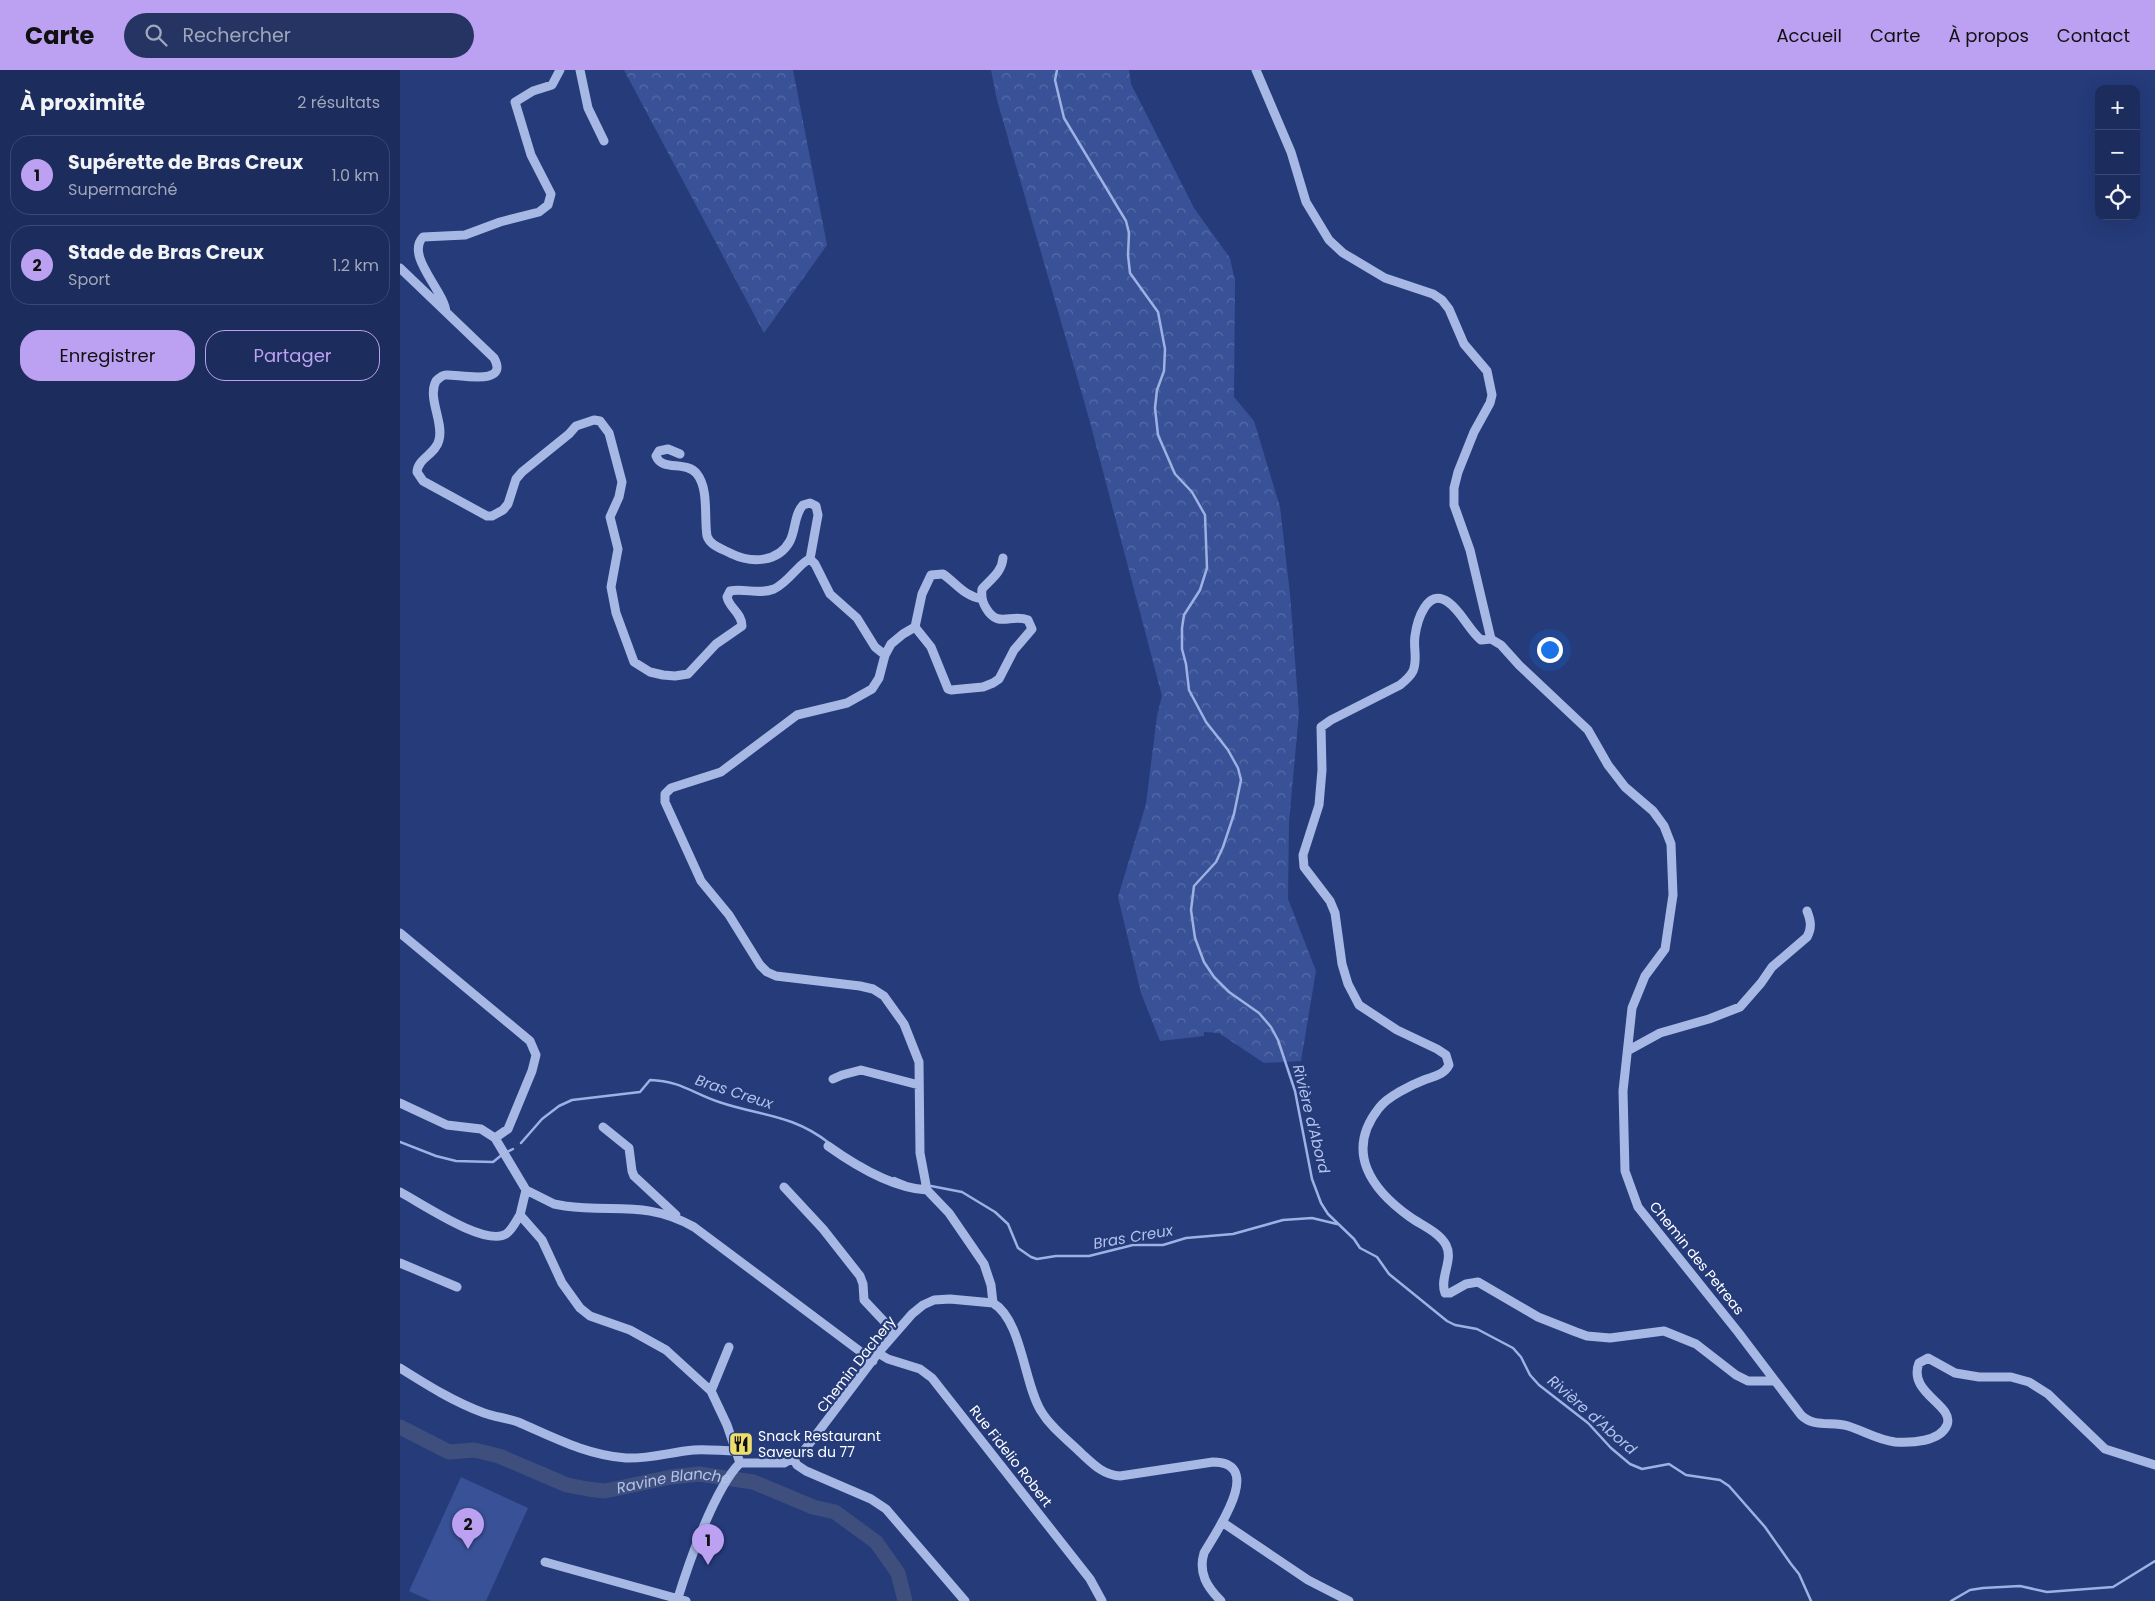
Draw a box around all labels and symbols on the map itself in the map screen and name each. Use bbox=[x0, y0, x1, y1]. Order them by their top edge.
your location bbox=[1537, 637, 1563, 663]
water label: Rivière d'Abord bbox=[1288, 1062, 1335, 1176]
water label: Bras Creux bbox=[693, 1069, 776, 1114]
street label: Chemin des Petreas bbox=[1645, 1197, 1749, 1319]
water label: Bras Creux bbox=[1091, 1219, 1175, 1254]
street label: Chemin Dachery bbox=[812, 1311, 900, 1417]
water label: Rivière d'Abord bbox=[1543, 1370, 1642, 1460]
street label: Rue Fidelio Robert bbox=[965, 1401, 1057, 1511]
place label: Snack Restaurant Saveurs du 77 bbox=[758, 1426, 881, 1462]
restaurant icon: Snack Restaurant Saveurs du 77 bbox=[728, 1431, 754, 1457]
water label: Ravine Blanche bbox=[614, 1463, 732, 1498]
pin: 2 bbox=[452, 1508, 484, 1549]
pin: 1 bbox=[692, 1524, 724, 1565]

